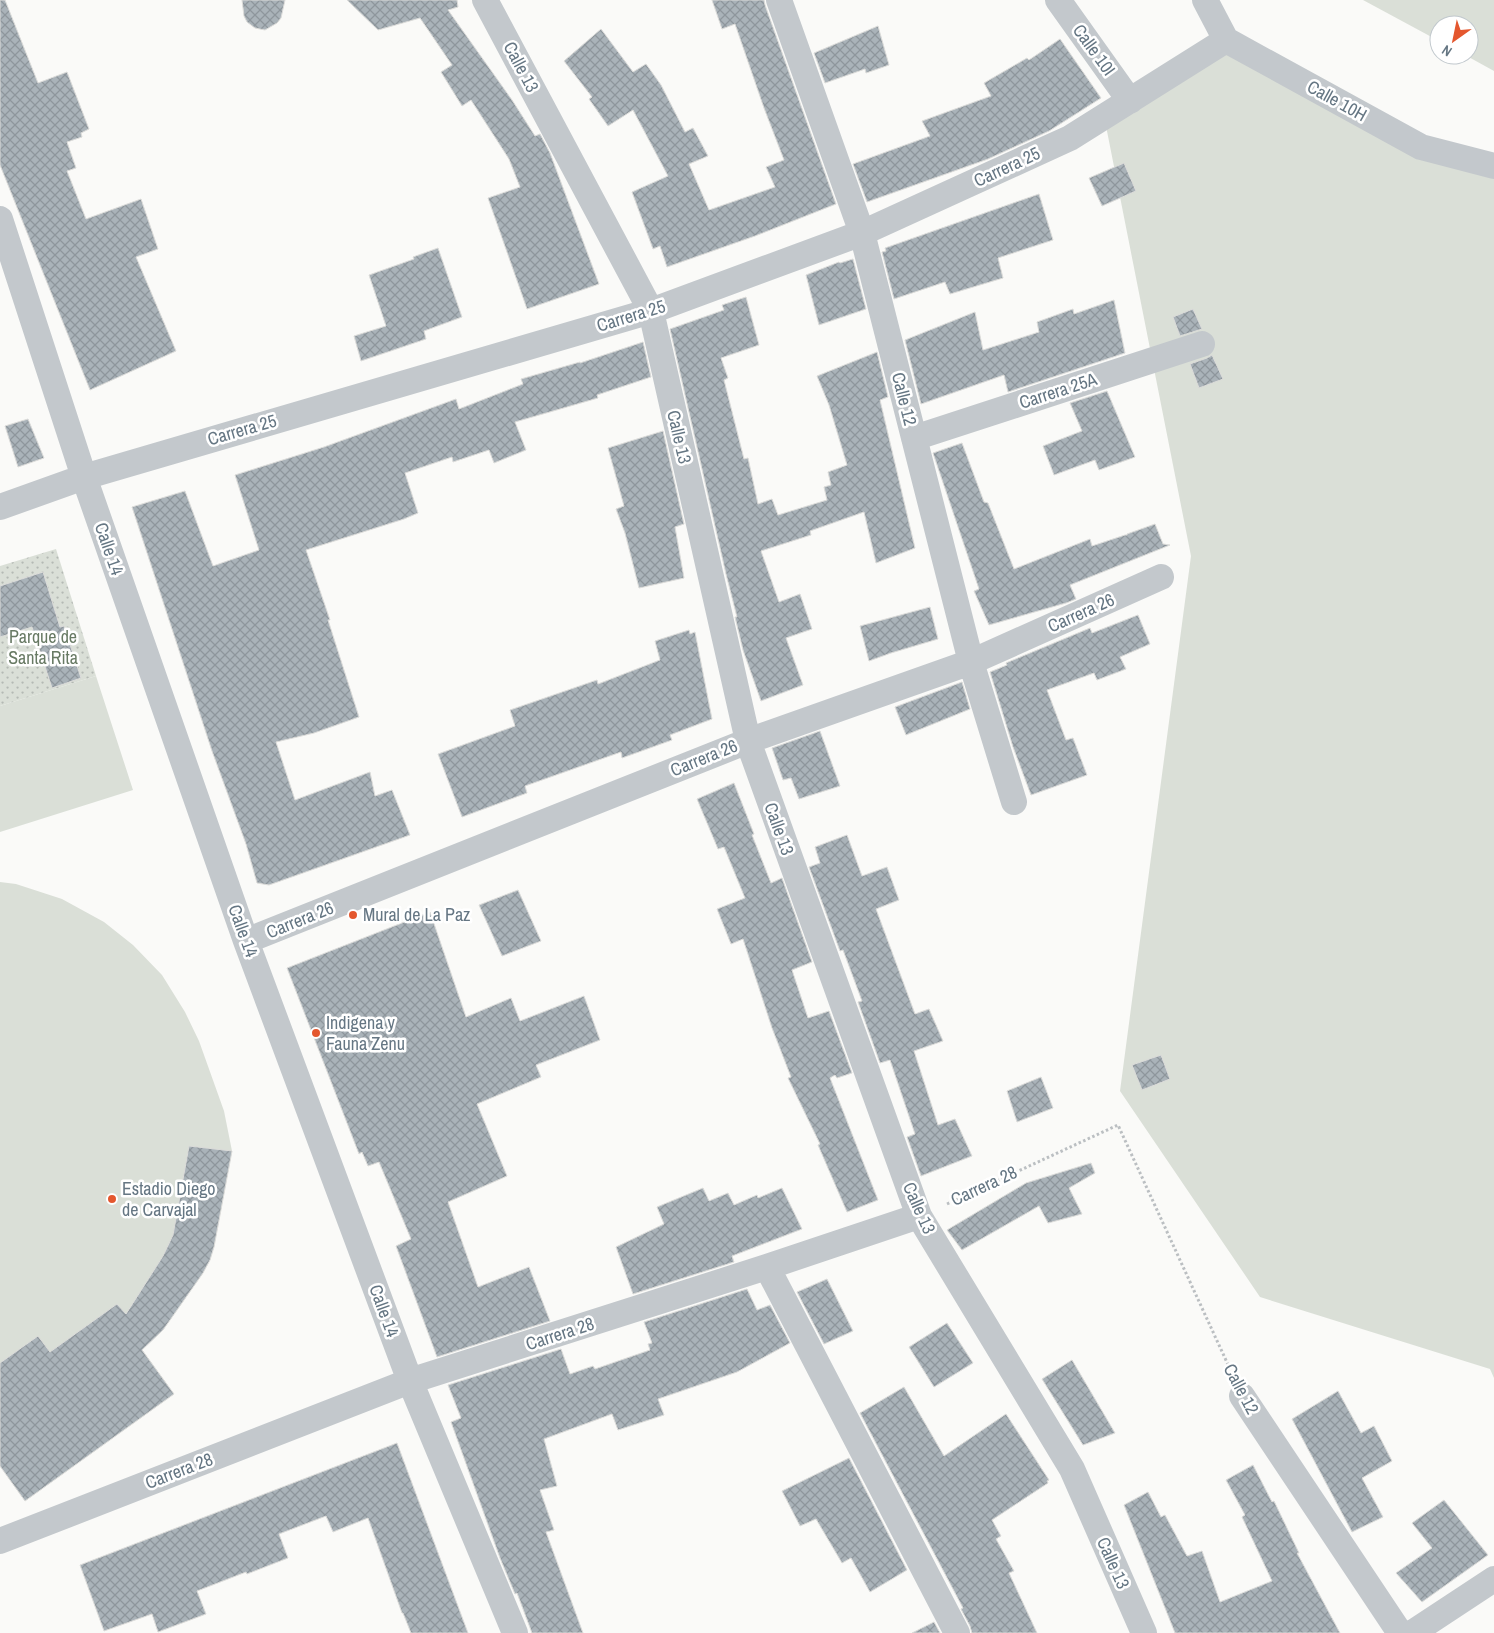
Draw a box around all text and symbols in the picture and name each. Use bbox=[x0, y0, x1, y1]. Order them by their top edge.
north arrow bbox=[1429, 15, 1479, 65]
street label: Calle 10I bbox=[1067, 19, 1122, 81]
street label: Calle 13 bbox=[498, 37, 545, 97]
text: N bbox=[1439, 41, 1455, 61]
street label: Calle 10H bbox=[1303, 74, 1372, 127]
street label: Carrera 25 bbox=[970, 140, 1044, 193]
street label: Carrera 25 bbox=[593, 293, 668, 338]
street label: Carrera 25A bbox=[1016, 366, 1100, 415]
street label: Calle 12 bbox=[886, 370, 923, 428]
street label: Carrera 25 bbox=[205, 408, 279, 451]
street label: Calle 13 bbox=[661, 408, 698, 466]
street label: Calle 14 bbox=[89, 519, 130, 579]
street label: Carrera 26 bbox=[1043, 587, 1118, 638]
park label: Parque de Santa Rita bbox=[8, 624, 78, 670]
street label: Carrera 26 bbox=[666, 733, 741, 782]
street label: Calle 13 bbox=[758, 799, 800, 859]
street label: Carrera 26 bbox=[262, 895, 337, 944]
street label: Calle 14 bbox=[222, 901, 264, 961]
place label: Mural de La Paz bbox=[363, 902, 470, 927]
marker: Mural de La Paz bbox=[347, 909, 359, 921]
place label: Indigena y Fauna Zenu bbox=[326, 1010, 405, 1056]
marker: Indigena y Fauna Zenu bbox=[310, 1027, 322, 1039]
street label: Carrera 28 bbox=[947, 1159, 1021, 1212]
place label: Estadio Diego de Carvajal bbox=[122, 1176, 216, 1222]
street label: Calle 13 bbox=[897, 1178, 942, 1238]
marker: Estadio Diego de Carvajal bbox=[106, 1193, 118, 1205]
street label: Calle 14 bbox=[363, 1281, 405, 1341]
street label: Carrera 28 bbox=[522, 1311, 597, 1356]
street label: Calle 12 bbox=[1218, 1359, 1265, 1419]
street label: Carrera 28 bbox=[141, 1446, 216, 1495]
street label: Calle 13 bbox=[1091, 1533, 1136, 1593]

